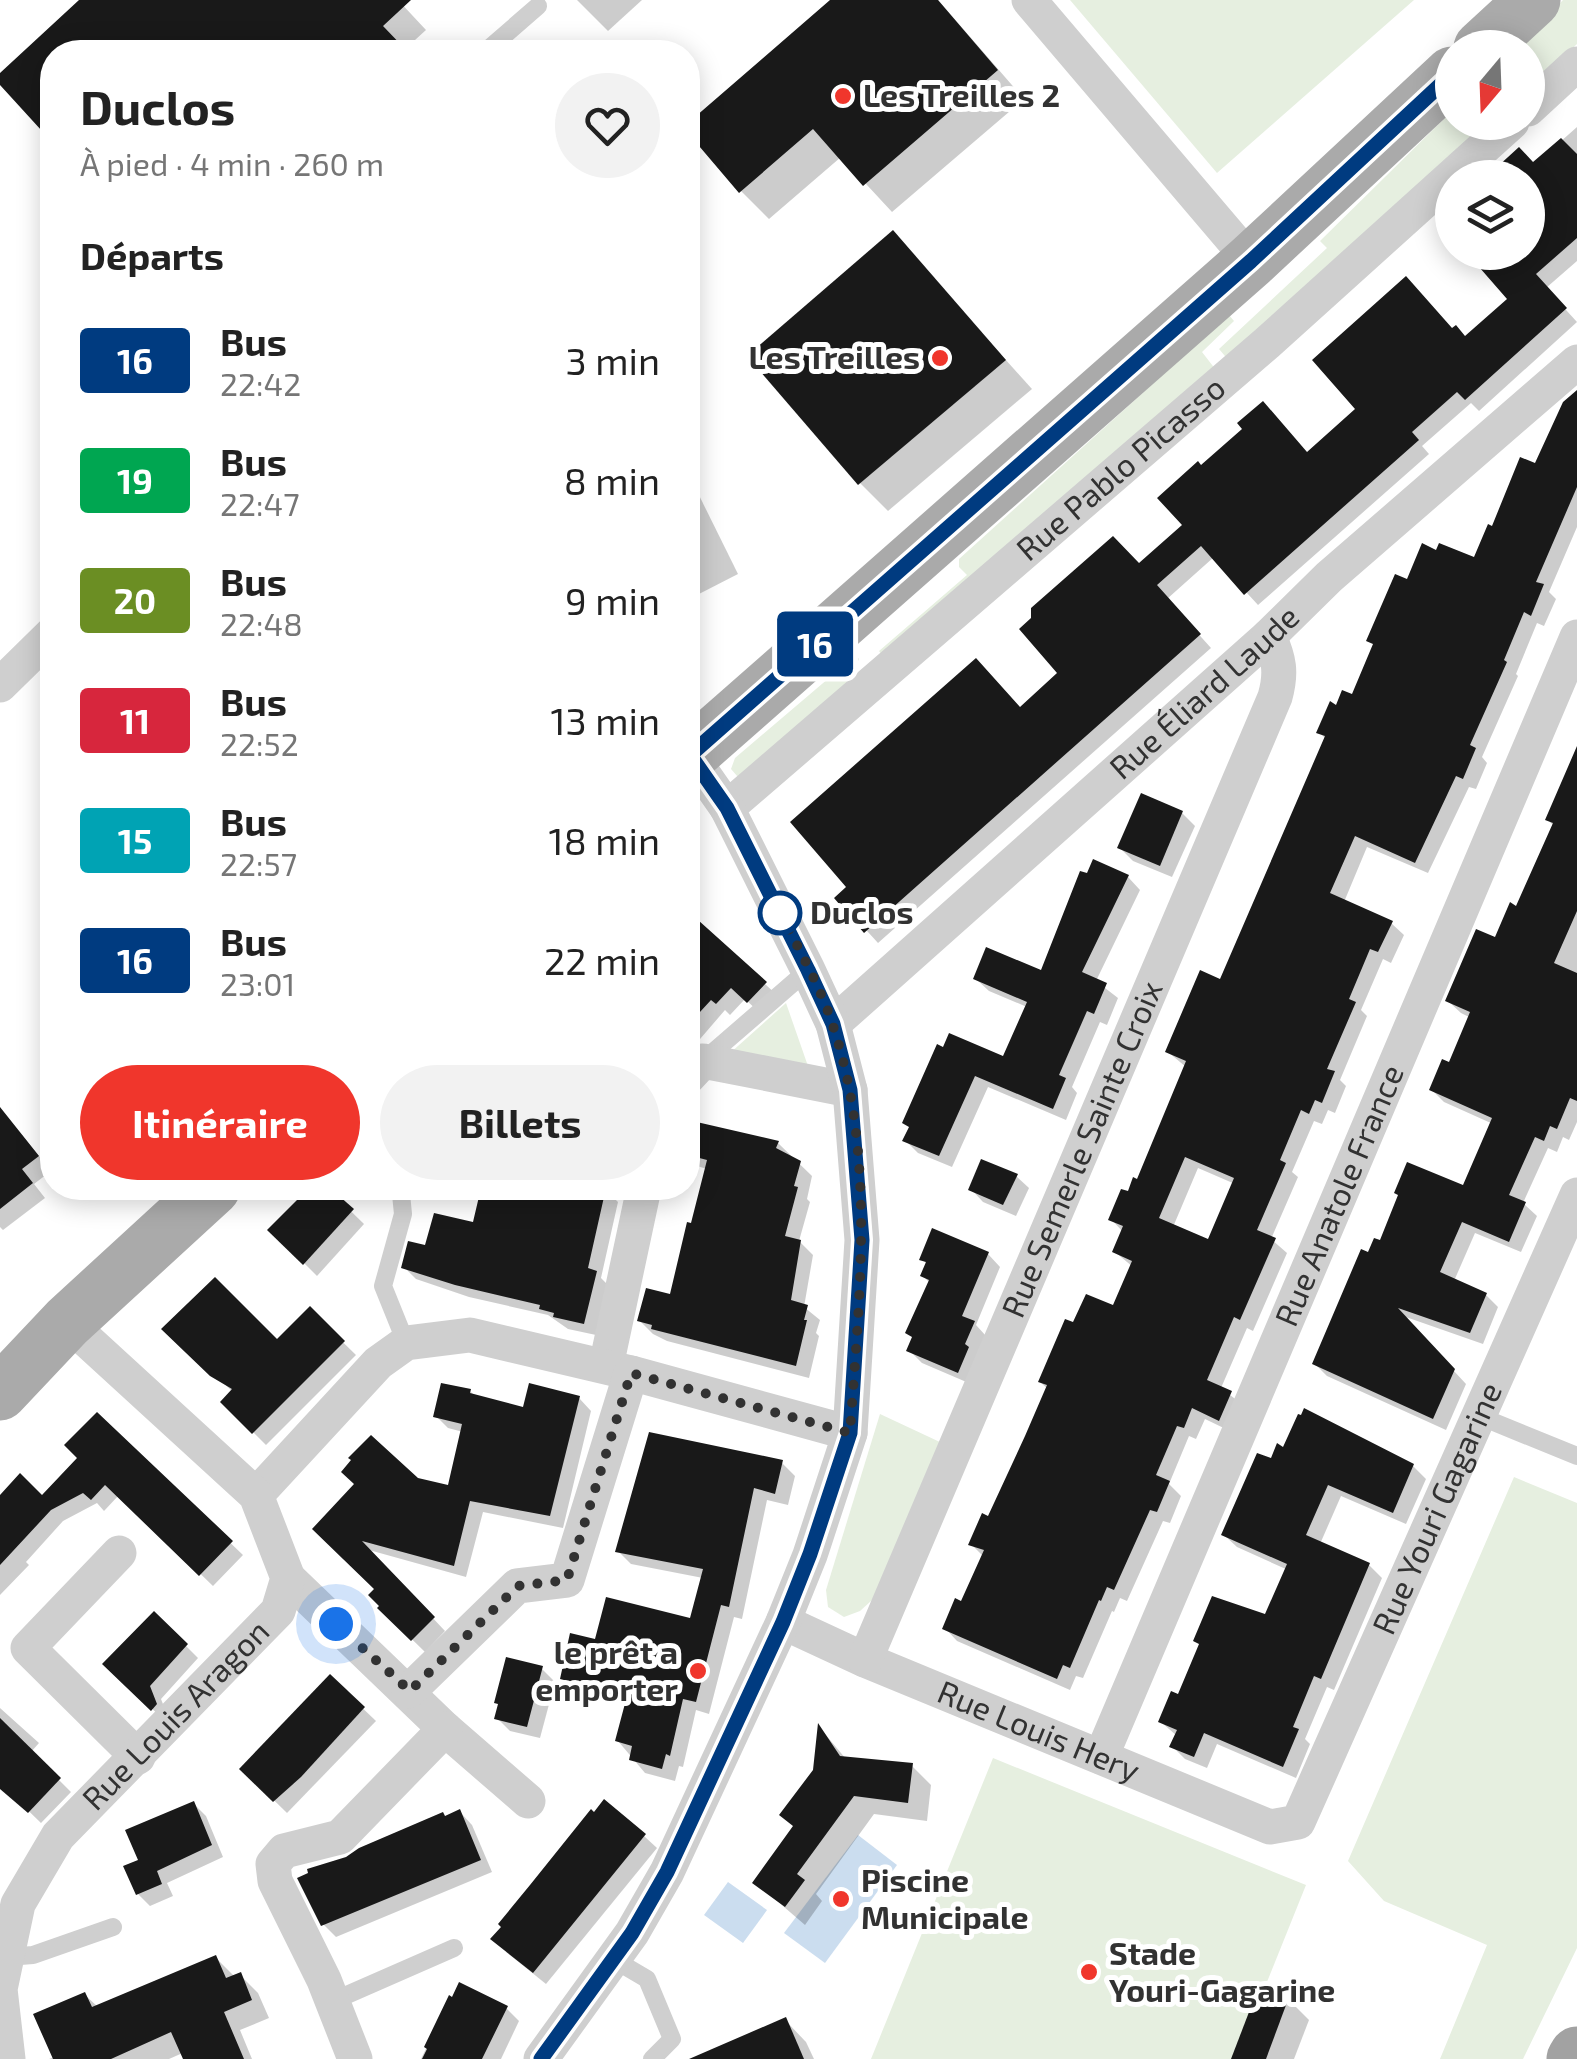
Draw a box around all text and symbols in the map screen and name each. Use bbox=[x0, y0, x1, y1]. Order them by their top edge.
north arrow bbox=[1435, 30, 1545, 140]
map controls bbox=[1435, 30, 1545, 270]
button: heart bbox=[555, 73, 660, 178]
place label: Les Treilles 2 bbox=[863, 75, 1060, 113]
text: Duclos bbox=[80, 77, 235, 135]
marker: Les Treilles 2 bbox=[832, 85, 854, 107]
text: À pied · 4 min · 260 m bbox=[80, 144, 384, 182]
button: layers bbox=[1435, 160, 1545, 270]
text: Départs bbox=[80, 232, 224, 278]
text: Bus bbox=[220, 318, 287, 364]
text: 3 min bbox=[566, 337, 660, 383]
place label: Les Treilles bbox=[748, 337, 920, 375]
text: 16 bbox=[117, 339, 153, 381]
marker: Les Treilles bbox=[929, 347, 951, 369]
text: 22:42 bbox=[220, 364, 301, 402]
street label: Rue Pablo Picasso bbox=[1008, 367, 1232, 567]
text: Bus bbox=[220, 438, 287, 484]
text: 8 min bbox=[564, 457, 660, 503]
text: 19 bbox=[117, 459, 153, 501]
text: 22:47 bbox=[220, 484, 300, 522]
text: Bus bbox=[220, 558, 287, 604]
text: 9 min bbox=[565, 577, 660, 623]
text: 20 bbox=[114, 579, 156, 621]
street label: Rue Éliard Laude bbox=[1101, 597, 1306, 786]
text: 22:48 bbox=[220, 604, 303, 642]
line badge: 16 bbox=[770, 612, 860, 676]
text: 16 bbox=[797, 623, 833, 665]
text: Bus bbox=[220, 678, 287, 724]
text: 13 min bbox=[550, 697, 660, 743]
text: 11 bbox=[120, 699, 150, 741]
text: 22:52 bbox=[220, 724, 299, 762]
text: Bus bbox=[220, 798, 287, 844]
text: 18 min bbox=[549, 817, 660, 863]
text: 15 bbox=[118, 819, 152, 861]
text: 22:57 bbox=[220, 844, 297, 882]
marker: Duclos bbox=[759, 892, 801, 934]
place label: Duclos bbox=[810, 892, 914, 930]
text: Bus bbox=[220, 918, 287, 964]
text: 22 min bbox=[544, 937, 660, 983]
text: 16 bbox=[117, 939, 153, 981]
text: 23:01 bbox=[220, 964, 295, 1002]
street label: Rue Semerle Sainte Croix bbox=[992, 975, 1169, 1322]
street label: Rue Anatole France bbox=[1265, 1058, 1410, 1331]
button: Itinéraire bbox=[80, 1065, 360, 1180]
button: Billets bbox=[380, 1065, 660, 1180]
street label: Rue Youri Gagarine bbox=[1363, 1376, 1508, 1639]
your location bbox=[311, 1599, 361, 1649]
street label: Rue Louis Aragon bbox=[73, 1611, 276, 1817]
place label: le prêt a emporter bbox=[535, 1632, 678, 1707]
marker: le prêt a emporter bbox=[687, 1660, 709, 1682]
street label: Rue Louis Hery bbox=[933, 1671, 1146, 1788]
place label: Piscine Municipale bbox=[861, 1860, 1028, 1935]
marker: Piscine Municipale bbox=[830, 1888, 852, 1910]
place label: Stade Youri-Gagarine bbox=[1109, 1933, 1335, 2008]
marker: Stade Youri-Gagarine bbox=[1078, 1961, 1100, 1983]

